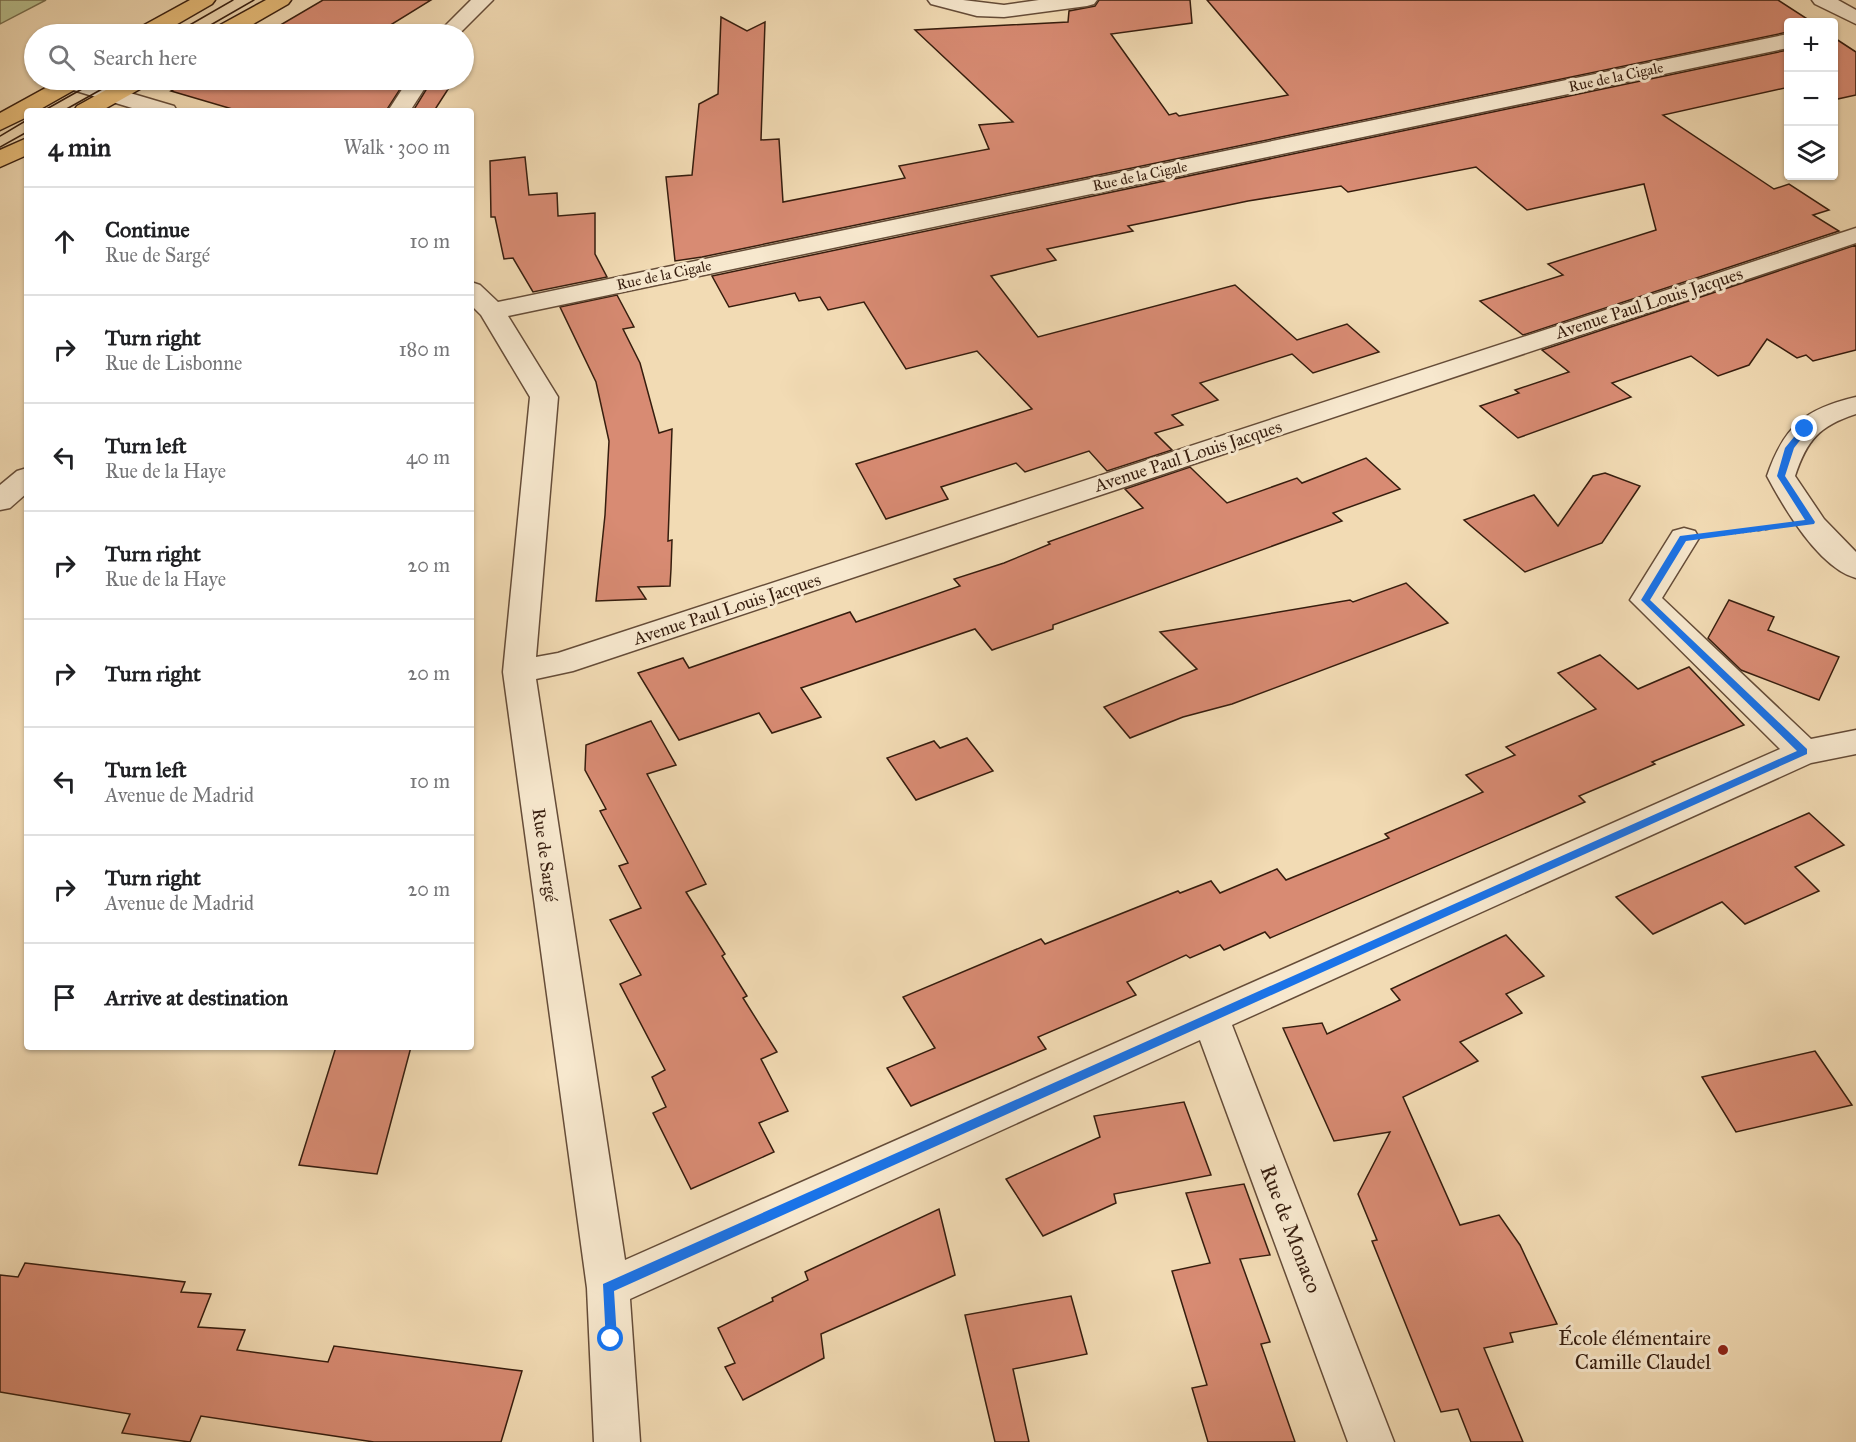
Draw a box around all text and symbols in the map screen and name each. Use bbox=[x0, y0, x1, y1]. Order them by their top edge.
map controls bbox=[1784, 18, 1838, 180]
button: + bbox=[1784, 18, 1838, 72]
search box bbox=[24, 24, 474, 90]
icon: search bbox=[45, 41, 78, 74]
text: Search here bbox=[93, 44, 197, 71]
street label: Rue de la Cigale bbox=[1567, 58, 1665, 96]
button: − bbox=[1784, 72, 1838, 126]
button: layers bbox=[1784, 126, 1838, 180]
text: 4 min bbox=[48, 131, 111, 163]
text: Walk · 300 m bbox=[343, 135, 450, 159]
street label: Rue de la Cigale bbox=[1091, 157, 1189, 195]
text: Continue bbox=[105, 216, 190, 243]
icon: ahead bbox=[48, 225, 81, 258]
text: 10 m bbox=[409, 229, 450, 253]
text: Rue de Sargé bbox=[105, 243, 210, 267]
street label: Rue de la Cigale bbox=[615, 256, 713, 294]
street label: Avenue Paul Louis Jacques bbox=[1552, 262, 1746, 345]
text: Turn right bbox=[105, 324, 201, 351]
icon: right bbox=[48, 333, 81, 366]
text: 180 m bbox=[399, 337, 450, 361]
text: Rue de Lisbonne bbox=[105, 351, 242, 375]
street label: Avenue Paul Louis Jacques bbox=[1091, 415, 1285, 498]
route end bbox=[1791, 415, 1817, 441]
text: Turn left bbox=[105, 432, 187, 459]
icon: left bbox=[48, 441, 81, 474]
text: 40 m bbox=[406, 445, 450, 469]
text: Rue de la Haye bbox=[105, 459, 226, 483]
text: Turn right bbox=[105, 540, 201, 567]
icon: right bbox=[48, 549, 81, 582]
text: 20 m bbox=[407, 553, 450, 577]
text: Rue de la Haye bbox=[105, 567, 226, 591]
street label: Avenue Paul Louis Jacques bbox=[630, 568, 824, 651]
icon: right bbox=[48, 657, 81, 690]
text: Turn right bbox=[105, 660, 201, 687]
text: 20 m bbox=[407, 661, 450, 685]
text: Turn left bbox=[105, 756, 187, 783]
icon: left bbox=[48, 765, 81, 798]
text: 10 m bbox=[409, 769, 450, 793]
text: Avenue de Madrid bbox=[105, 783, 254, 807]
street label: Rue de Sargé bbox=[527, 807, 563, 904]
text: Turn right bbox=[105, 864, 201, 891]
icon: right bbox=[48, 873, 81, 906]
text: 20 m bbox=[407, 877, 450, 901]
text: Avenue de Madrid bbox=[105, 891, 254, 915]
icon: arrive bbox=[48, 981, 81, 1014]
text: Arrive at destination bbox=[105, 984, 288, 1011]
street label: Rue de Monaco bbox=[1255, 1161, 1327, 1297]
place label: École élémentaire Camille Claudel bbox=[1558, 1324, 1711, 1375]
route start bbox=[597, 1325, 623, 1351]
marker: École élémentaire Camille Claudel bbox=[1716, 1343, 1730, 1357]

